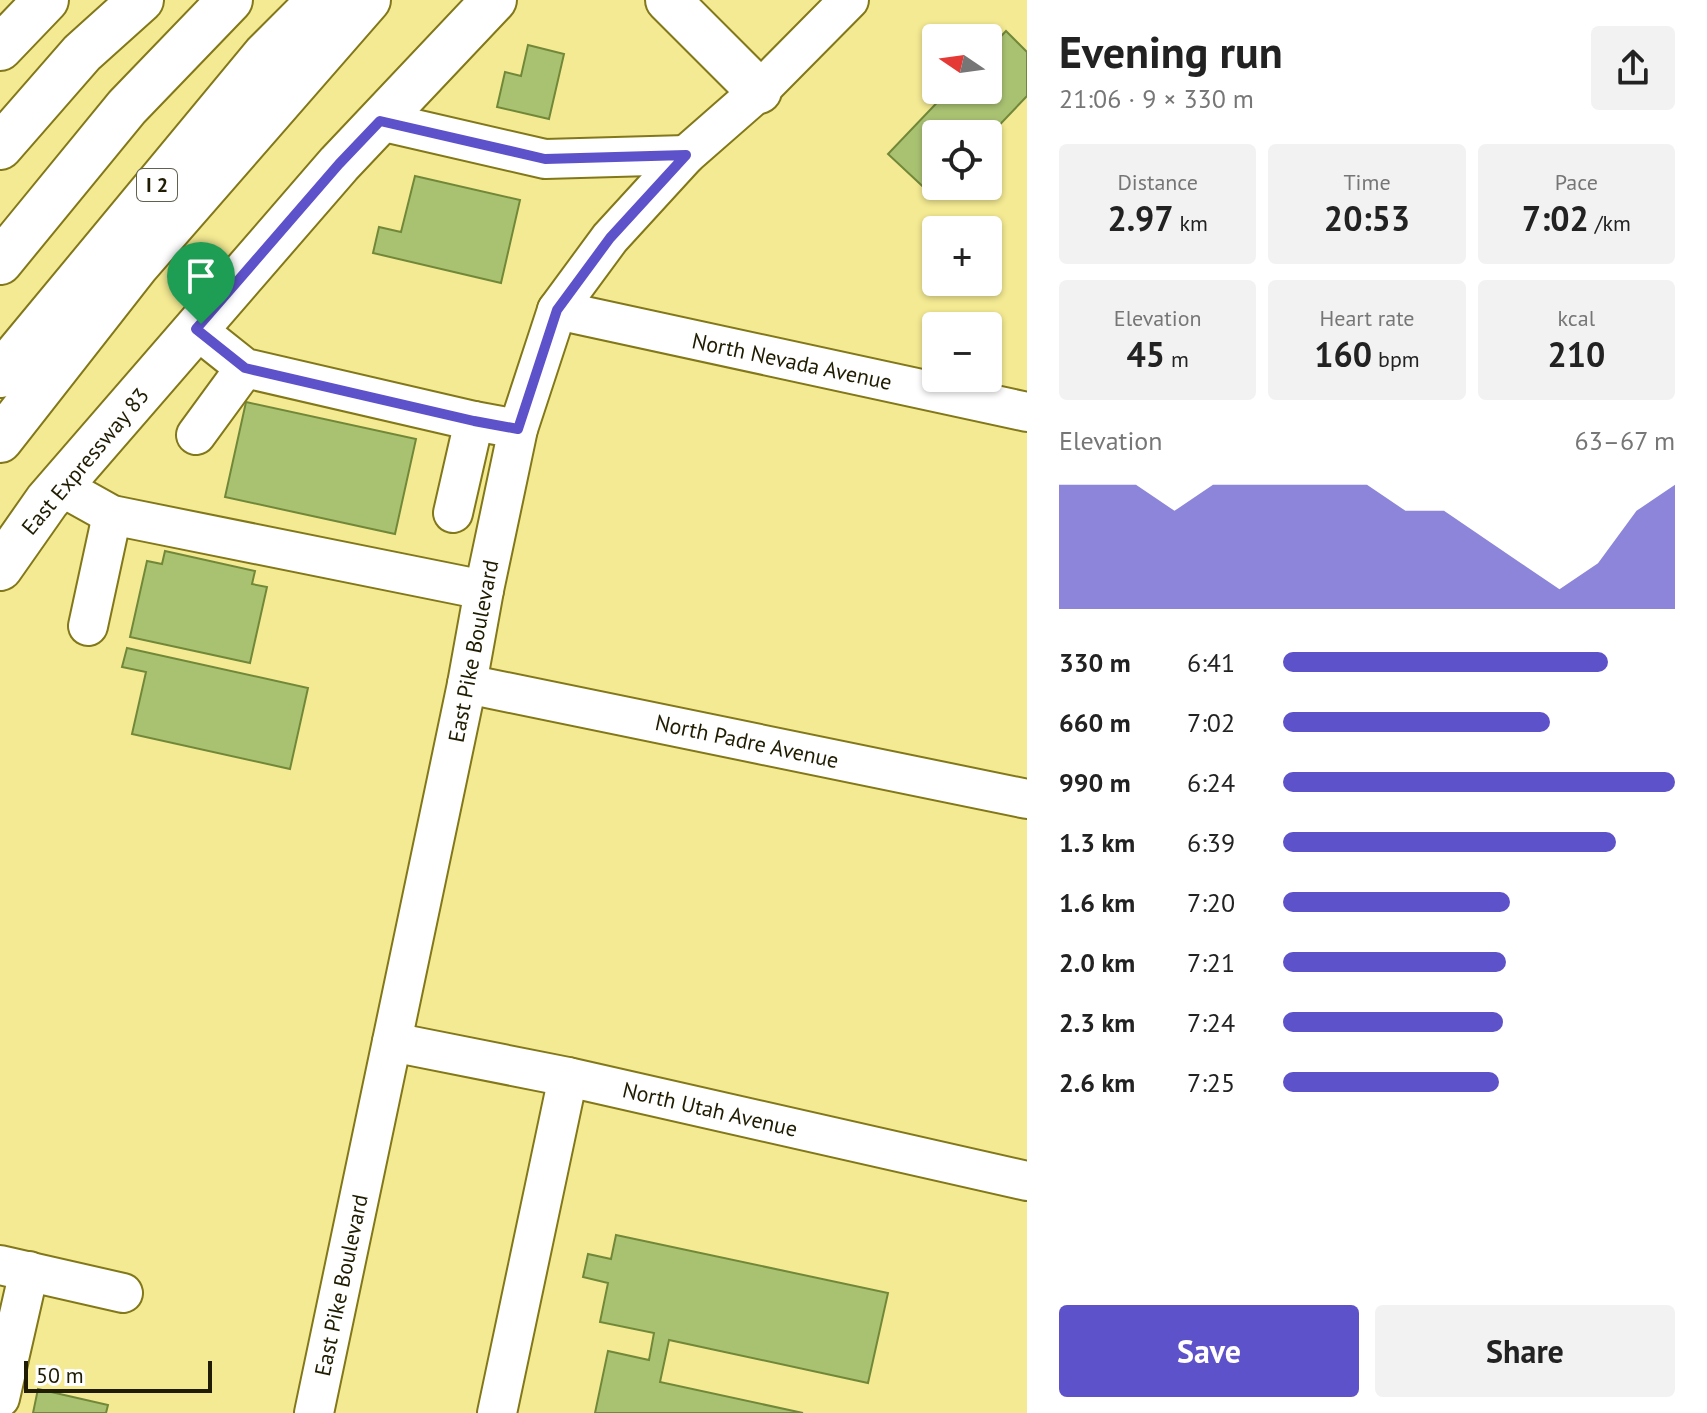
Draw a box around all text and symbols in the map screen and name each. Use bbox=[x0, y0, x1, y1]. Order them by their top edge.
text: Evening run bbox=[1059, 23, 1283, 80]
north arrow bbox=[922, 24, 1002, 104]
map controls bbox=[922, 24, 1002, 392]
button: share bbox=[1591, 26, 1675, 110]
text: 21:06 · 9 × 330 m bbox=[1059, 82, 1254, 115]
button: locate bbox=[922, 120, 1002, 200]
text: Distance bbox=[1117, 168, 1198, 196]
text: Time bbox=[1343, 168, 1391, 196]
text: Pace bbox=[1555, 168, 1598, 196]
road number: I 2 bbox=[137, 169, 177, 201]
text: 2.97 bbox=[1107, 196, 1174, 240]
text: 20:53 bbox=[1324, 196, 1410, 240]
text: 7:02 bbox=[1522, 196, 1589, 240]
text: km bbox=[1174, 209, 1208, 237]
text: /km bbox=[1589, 209, 1631, 237]
button: + bbox=[922, 216, 1002, 296]
pin bbox=[167, 242, 235, 324]
icon: arrive bbox=[179, 254, 223, 298]
text: Elevation bbox=[1114, 304, 1201, 332]
text: Heart rate bbox=[1319, 304, 1415, 332]
text: kcal bbox=[1558, 304, 1595, 332]
button: − bbox=[922, 312, 1002, 392]
street label: North Nevada Avenue bbox=[689, 326, 895, 396]
text: 45 bbox=[1127, 332, 1165, 376]
text: 160 bbox=[1314, 332, 1372, 376]
text: 210 bbox=[1547, 332, 1605, 376]
text: m bbox=[1165, 345, 1189, 373]
text: bpm bbox=[1372, 345, 1420, 373]
street label: East Expressway 83 bbox=[15, 382, 155, 540]
text: Elevation bbox=[1059, 424, 1163, 457]
text: 63–67 m bbox=[1575, 424, 1675, 457]
street label: East Pike Boulevard bbox=[442, 557, 504, 745]
text: 330 m bbox=[1059, 646, 1131, 679]
text: 6:41 bbox=[1187, 646, 1235, 679]
text: 660 m bbox=[1059, 706, 1131, 739]
text: 7:02 bbox=[1187, 706, 1235, 739]
street label: North Padre Avenue bbox=[653, 708, 841, 774]
text: 990 m bbox=[1059, 766, 1131, 799]
text: 6:24 bbox=[1187, 766, 1235, 799]
text: 1.3 km bbox=[1059, 826, 1135, 859]
text: 6:39 bbox=[1187, 826, 1235, 859]
text: 1.6 km bbox=[1059, 886, 1135, 919]
text: 7:20 bbox=[1187, 886, 1235, 919]
text: 2.0 km bbox=[1059, 946, 1135, 979]
text: 7:21 bbox=[1187, 946, 1235, 979]
text: 2.3 km bbox=[1059, 1006, 1135, 1039]
text: 7:24 bbox=[1187, 1006, 1235, 1039]
text: 2.6 km bbox=[1059, 1066, 1135, 1099]
text: 7:25 bbox=[1187, 1066, 1235, 1099]
street label: North Utah Avenue bbox=[620, 1075, 800, 1143]
street label: East Pike Boulevard bbox=[308, 1191, 374, 1379]
button: Save bbox=[1059, 1305, 1359, 1397]
button: Share bbox=[1375, 1305, 1675, 1397]
scale bar bbox=[24, 1357, 212, 1393]
text: 50 m bbox=[36, 1361, 84, 1389]

